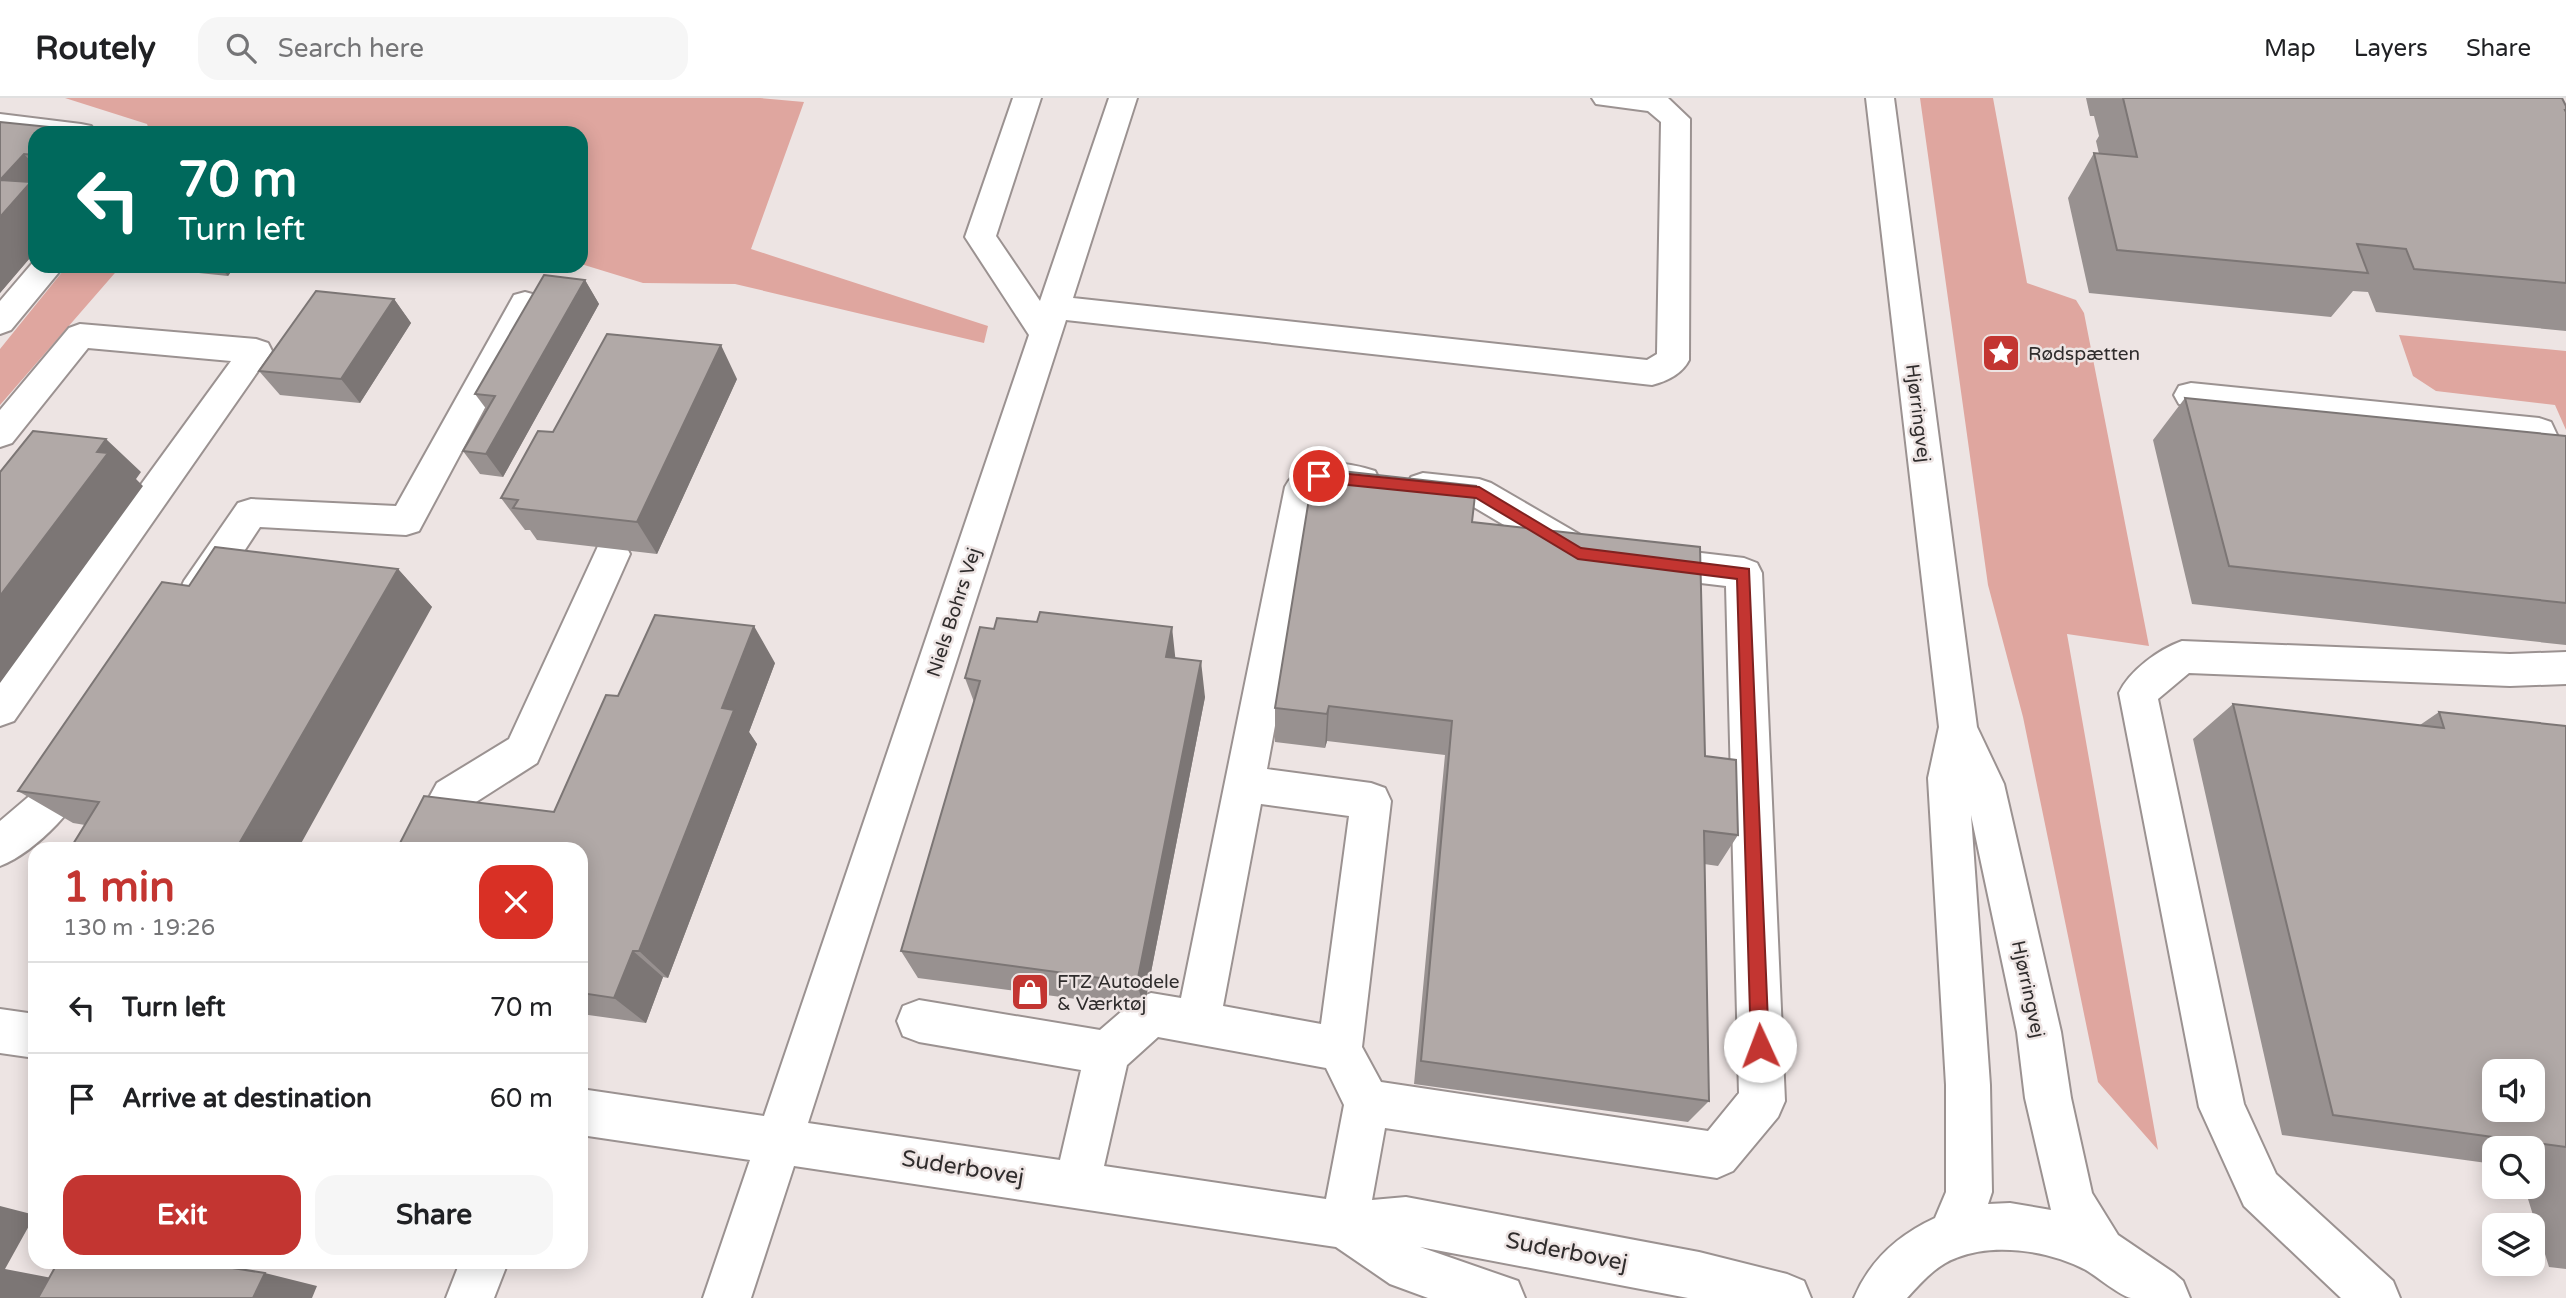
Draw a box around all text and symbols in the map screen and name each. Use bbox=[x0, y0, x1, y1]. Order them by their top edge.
search box bbox=[198, 17, 688, 80]
text: Routely bbox=[35, 29, 156, 68]
icon: search bbox=[222, 29, 260, 67]
text: Search here bbox=[278, 33, 424, 64]
text: Map bbox=[2264, 34, 2316, 63]
text: Layers bbox=[2354, 34, 2428, 63]
text: Share bbox=[2466, 34, 2531, 63]
text: 70 m bbox=[178, 151, 297, 210]
icon: left bbox=[63, 154, 154, 245]
text: Turn left bbox=[178, 211, 305, 249]
place icon: Rødspætten bbox=[1980, 332, 2022, 374]
place label: Rødspætten bbox=[2028, 343, 2140, 365]
street label: Hjørringvej bbox=[1901, 363, 1935, 464]
pin bbox=[1289, 446, 1349, 506]
icon: arrive bbox=[1300, 457, 1338, 495]
street label: Niels Bohrs Vej bbox=[923, 545, 985, 680]
text: 1 min bbox=[63, 862, 175, 913]
button: close bbox=[479, 865, 553, 939]
text: 130 m · 19:26 bbox=[63, 914, 215, 942]
street label: Hjørringvej bbox=[2007, 939, 2049, 1040]
shop icon: FTZ Autodele & Værktøj bbox=[1009, 971, 1051, 1013]
place label: FTZ Autodele & Værktøj bbox=[1057, 971, 1180, 1015]
icon: left bbox=[63, 989, 101, 1027]
text: Turn left bbox=[122, 992, 225, 1023]
text: 70 m bbox=[490, 992, 553, 1023]
position arrow bbox=[1723, 1009, 1797, 1083]
map controls bbox=[2482, 1059, 2545, 1276]
button: sound bbox=[2482, 1059, 2545, 1122]
icon: arrive bbox=[63, 1080, 101, 1118]
text: Arrive at destination bbox=[122, 1083, 372, 1114]
text: 60 m bbox=[490, 1083, 553, 1114]
button: search bbox=[2482, 1136, 2545, 1199]
street label: Suderbovej bbox=[900, 1144, 1026, 1191]
button: Exit bbox=[63, 1175, 301, 1255]
button: Share bbox=[315, 1175, 553, 1255]
button: layers bbox=[2482, 1213, 2545, 1276]
street label: Suderbovej bbox=[1503, 1226, 1630, 1278]

